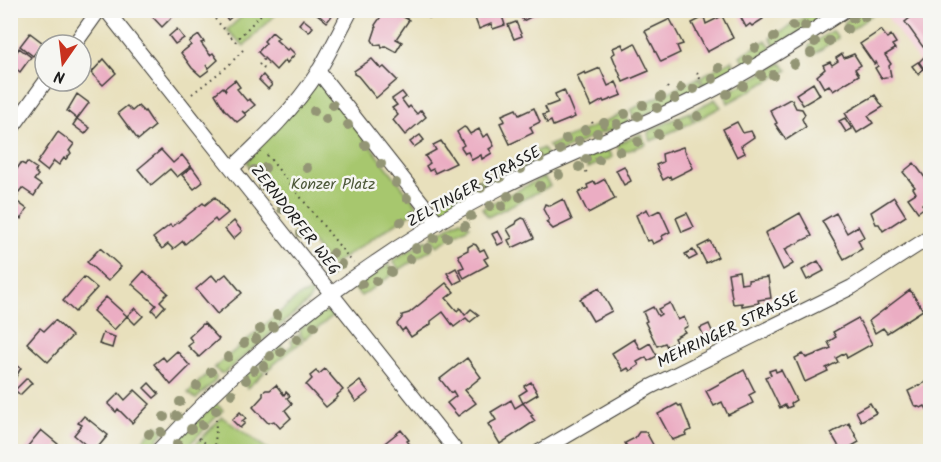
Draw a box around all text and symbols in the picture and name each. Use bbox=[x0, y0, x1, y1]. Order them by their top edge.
north arrow bbox=[33, 33, 93, 93]
text: N bbox=[52, 63, 68, 89]
street label: ZELTINGER STRASSE bbox=[402, 139, 546, 234]
street label: ZERNDORFER WEG bbox=[244, 159, 346, 281]
park label: Konzer Platz bbox=[291, 172, 375, 197]
street label: MEHRINGER STRASSE bbox=[653, 284, 804, 375]

